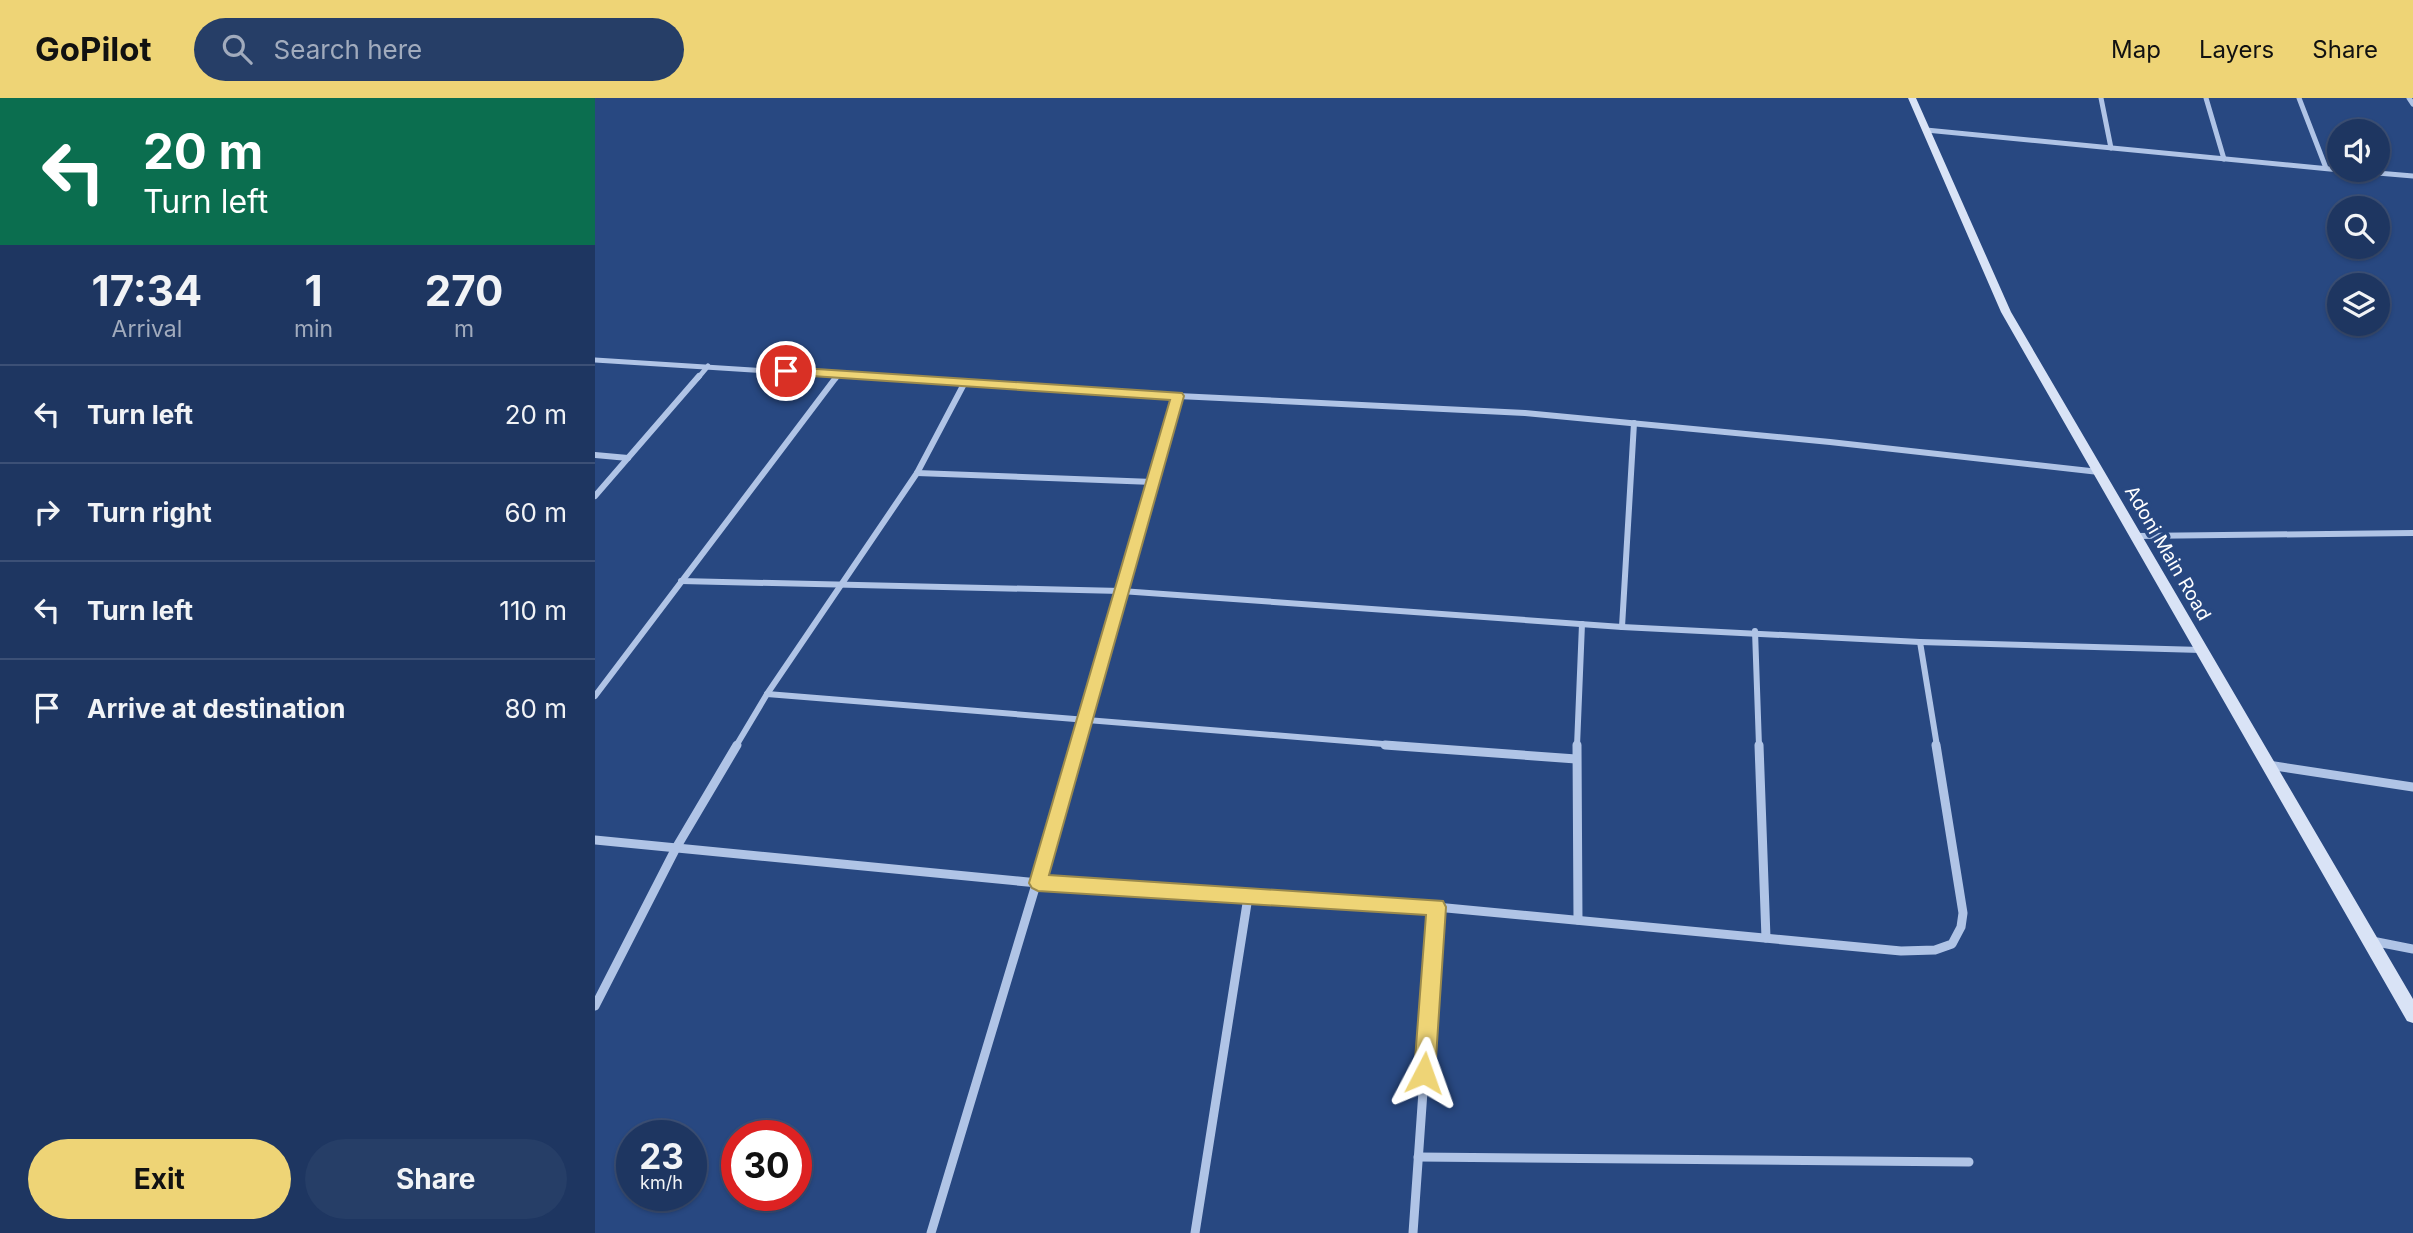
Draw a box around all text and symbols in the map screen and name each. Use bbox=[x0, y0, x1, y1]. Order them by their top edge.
search box bbox=[194, 18, 684, 81]
text: GoPilot bbox=[35, 29, 152, 69]
icon: search bbox=[218, 30, 256, 68]
text: Search here bbox=[274, 34, 422, 65]
text: Map bbox=[2111, 35, 2161, 64]
text: Layers bbox=[2199, 35, 2274, 64]
text: Share bbox=[2312, 35, 2378, 64]
map controls bbox=[2327, 119, 2390, 336]
button: sound bbox=[2327, 119, 2390, 182]
text: 20 m bbox=[143, 122, 263, 181]
icon: left bbox=[28, 126, 119, 217]
text: Turn left bbox=[143, 182, 268, 221]
button: search bbox=[2327, 196, 2390, 259]
text: 17:34 bbox=[92, 265, 202, 316]
text: 1 bbox=[304, 265, 323, 316]
text: 270 bbox=[425, 265, 503, 316]
button: layers bbox=[2327, 273, 2390, 336]
text: Arrival bbox=[112, 315, 182, 343]
text: min bbox=[294, 315, 333, 343]
text: m bbox=[454, 315, 474, 343]
pin bbox=[756, 341, 816, 401]
icon: arrive bbox=[767, 352, 805, 390]
icon: left bbox=[28, 395, 66, 433]
text: Turn left bbox=[87, 399, 193, 430]
text: 20 m bbox=[505, 399, 567, 430]
street label: Adoni Main Road bbox=[2120, 481, 2216, 625]
icon: right bbox=[28, 493, 66, 531]
text: Turn right bbox=[87, 497, 212, 528]
text: 60 m bbox=[504, 497, 567, 528]
icon: left bbox=[28, 591, 66, 629]
text: Turn left bbox=[87, 595, 193, 626]
text: 110 m bbox=[499, 595, 567, 626]
icon: arrive bbox=[28, 689, 66, 727]
text: Arrive at destination bbox=[87, 693, 346, 724]
text: 80 m bbox=[504, 693, 567, 724]
position arrow bbox=[1387, 1036, 1461, 1110]
speed limit sign: 30 bbox=[721, 1120, 812, 1211]
text: 23 bbox=[639, 1135, 684, 1177]
button: Exit bbox=[28, 1139, 291, 1219]
button: Share bbox=[305, 1139, 567, 1219]
text: km/h bbox=[640, 1172, 683, 1193]

